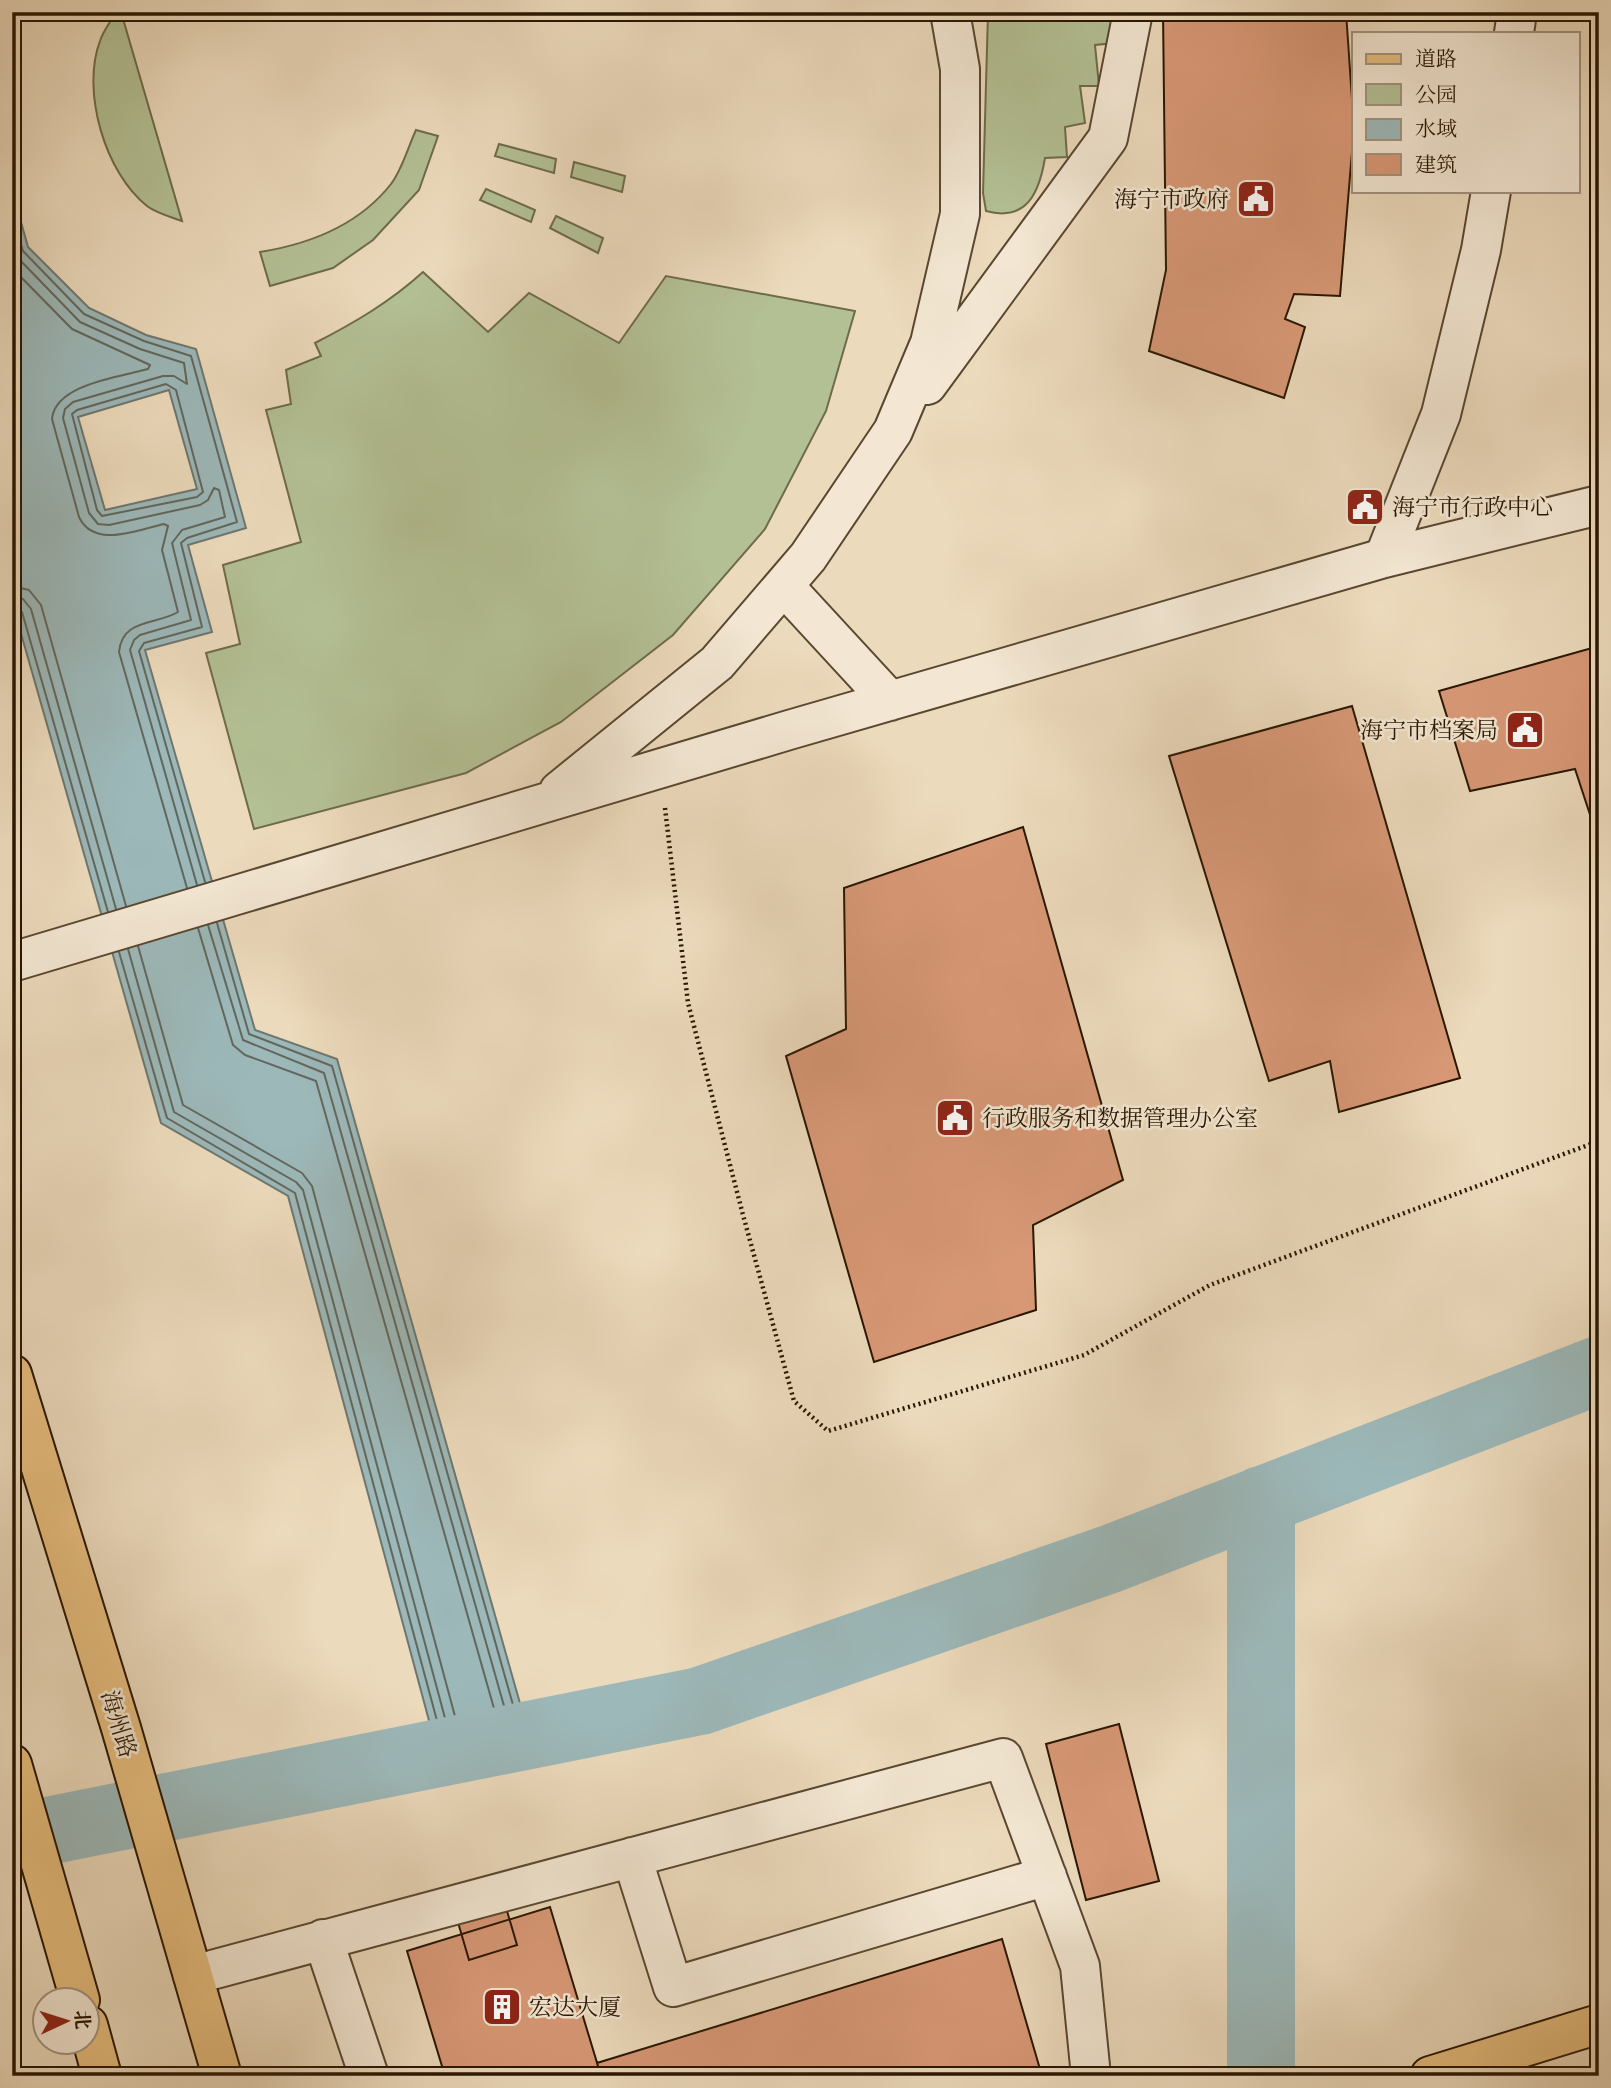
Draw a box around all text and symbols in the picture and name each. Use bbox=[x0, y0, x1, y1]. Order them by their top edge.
legend bbox=[1352, 32, 1580, 192]
text: 道路 bbox=[1415, 47, 1457, 71]
text: 公园 bbox=[1415, 83, 1457, 107]
text: 水域 bbox=[1415, 117, 1457, 141]
text: 建筑 bbox=[1415, 153, 1457, 177]
public building icon: 海宁市政府 bbox=[1235, 178, 1277, 220]
place label: 海宁市政府 bbox=[1114, 186, 1229, 213]
public building icon: 海宁市行政中心 bbox=[1344, 486, 1386, 528]
place label: 海宁市行政中心 bbox=[1392, 494, 1553, 521]
public building icon: 海宁市档案局 bbox=[1504, 709, 1546, 751]
place label: 海宁市档案局 bbox=[1360, 717, 1498, 744]
public building icon: 行政服务和数据管理办公室 bbox=[934, 1097, 976, 1139]
place label: 行政服务和数据管理办公室 bbox=[982, 1105, 1258, 1132]
street label: 海州路 bbox=[96, 1687, 142, 1761]
north arrow bbox=[32, 1986, 102, 2056]
building icon: 宏达大厦 bbox=[481, 1986, 523, 2028]
place label: 宏达大厦 bbox=[529, 1994, 621, 2021]
text: 北 bbox=[70, 2010, 94, 2030]

